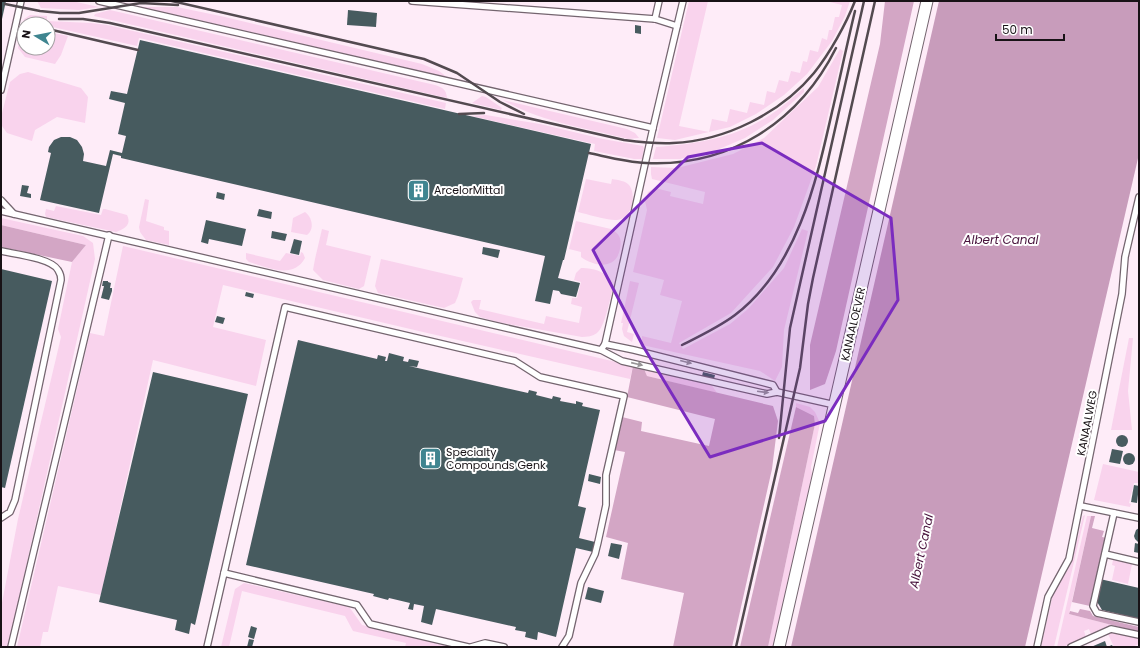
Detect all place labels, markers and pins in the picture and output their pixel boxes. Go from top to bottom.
building icon: ArcelorMittal [406,177,432,203]
place label: ArcelorMittal [434,182,503,198]
place label: Specialty Compounds Genk [446,444,546,473]
building icon: Specialty Compounds Genk [417,445,443,471]

